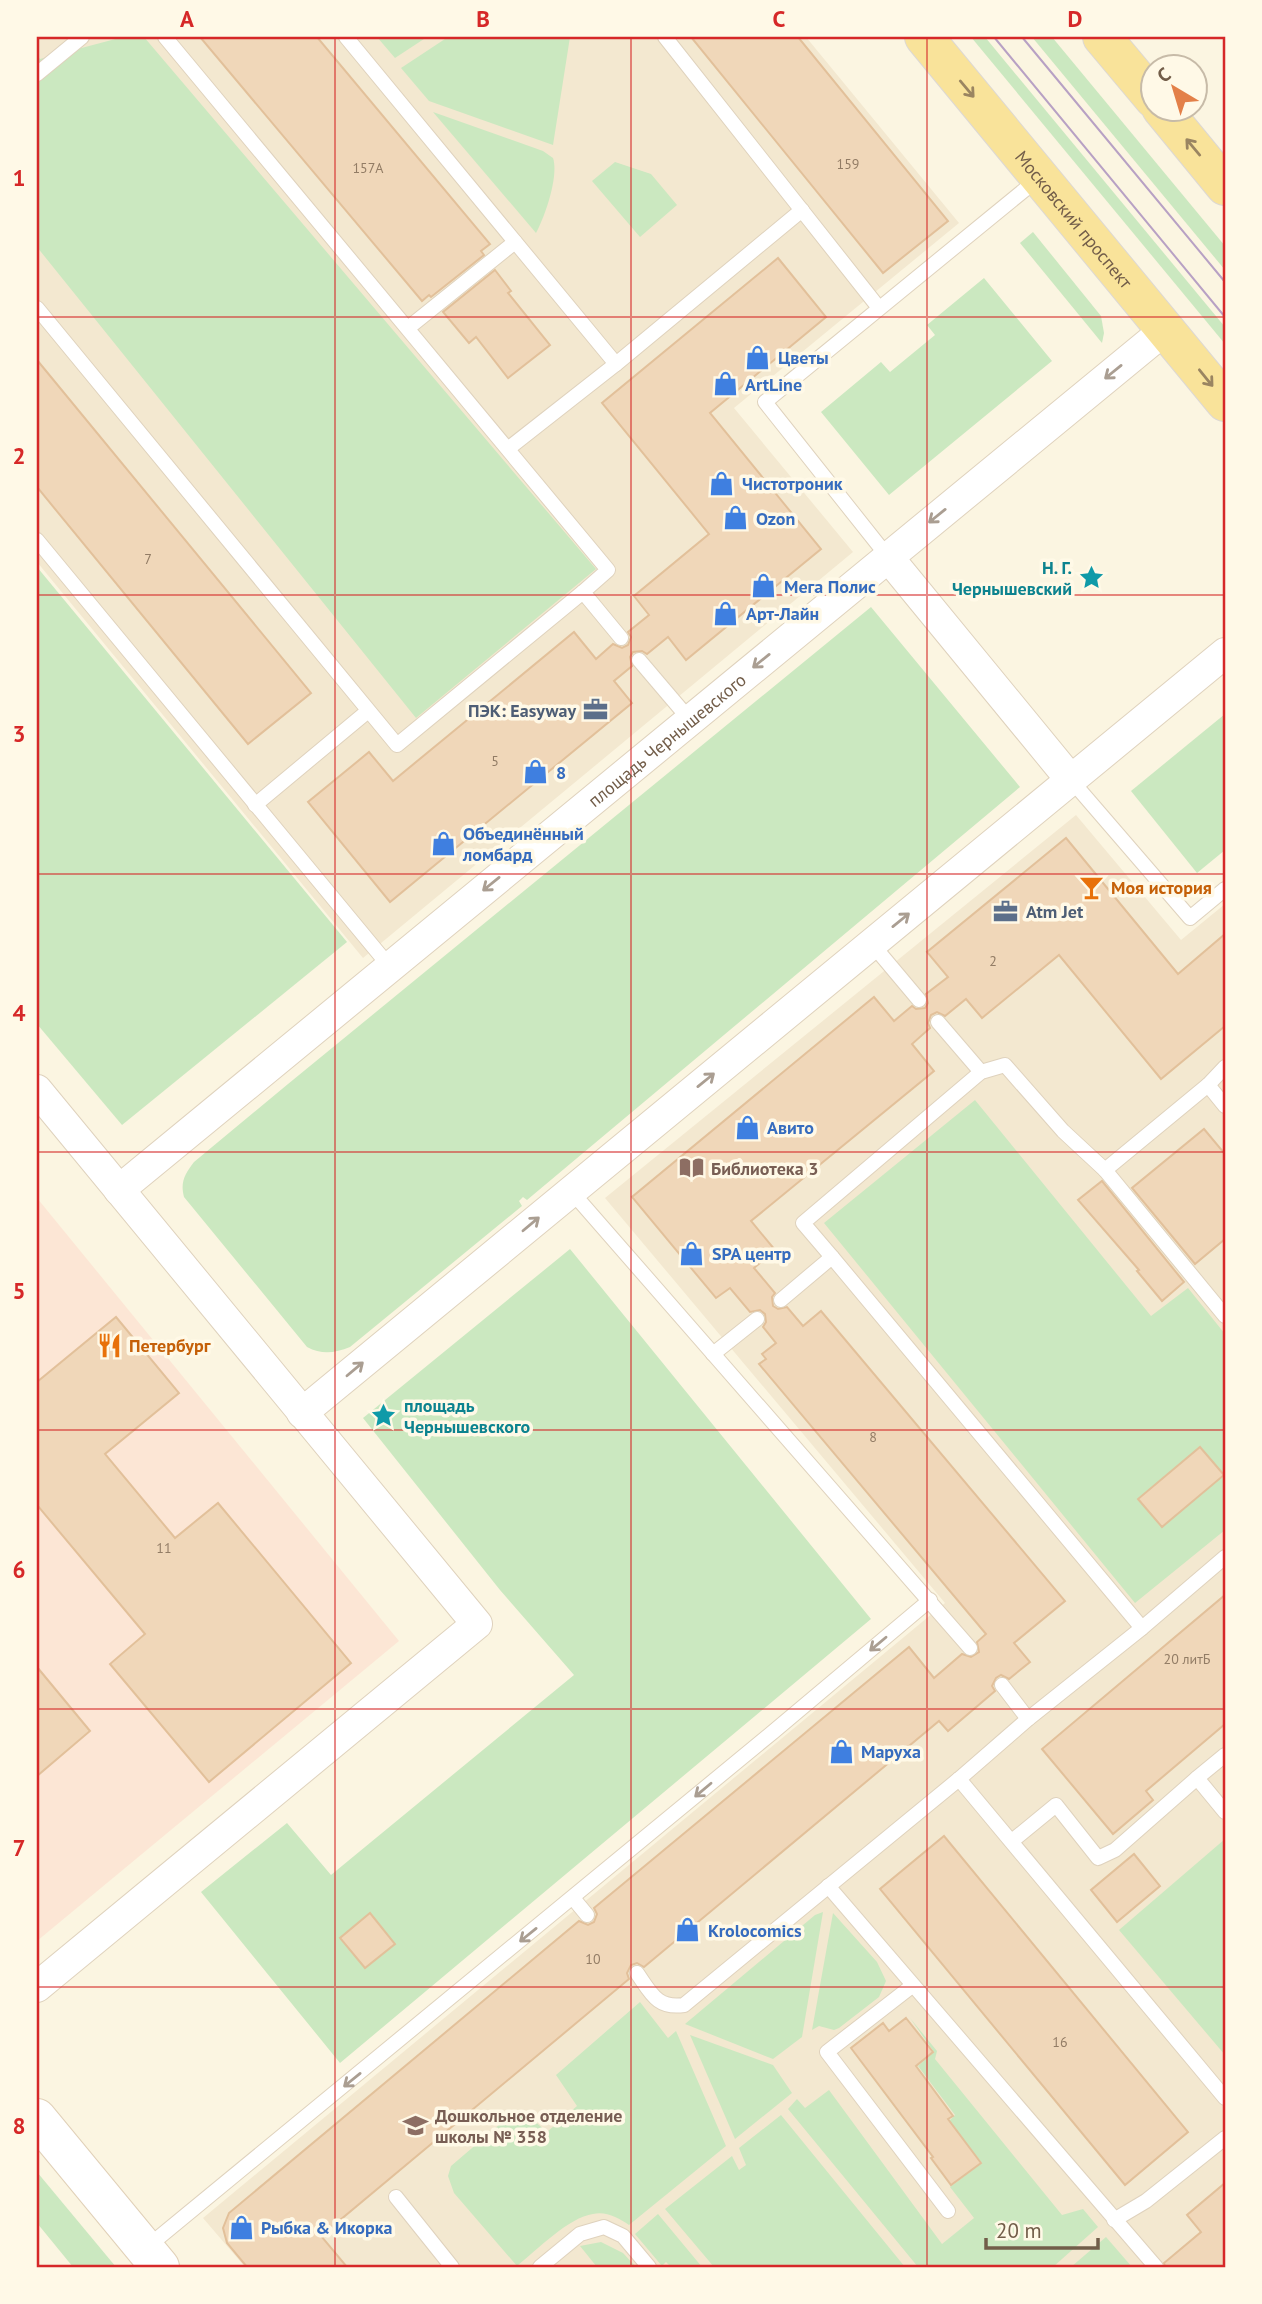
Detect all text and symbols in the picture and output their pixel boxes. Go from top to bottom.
text: A [180,4,194,33]
text: B [476,4,490,33]
text: C [773,4,786,33]
text: D [1068,4,1082,33]
north arrow [1140,52,1210,122]
text: С [1152,62,1175,87]
one-way arrow [959,80,975,98]
one-way arrow [1185,139,1201,157]
street label: Московский проспект [1011,145,1138,293]
house number: 159 [837,155,859,173]
house number: 157А [352,159,384,177]
text: 1 [12,163,26,192]
shop icon: Цветы [744,343,772,371]
place label: Цветы [778,346,829,369]
one-way arrow [1104,364,1122,380]
one-way arrow [1198,369,1213,387]
shop icon: ArtLine [711,370,739,398]
place label: ArtLine [745,373,802,396]
text: 2 [12,441,26,470]
shop icon: Чистотроник [708,469,736,497]
place label: Чистотроник [742,472,843,495]
shop icon: Ozon [722,504,750,532]
place label: Ozon [756,507,795,530]
one-way arrow [928,508,946,524]
house number: 7 [144,550,152,568]
place label: Н. Г. Чернышевский [952,556,1072,600]
place icon: Н. Г. Чернышевский [1078,563,1106,591]
shop icon: Мега Полис [750,572,778,600]
place label: Мега Полис [784,575,876,598]
shop icon: Арт-Лайн [712,599,740,627]
place label: Арт-Лайн [746,602,819,625]
one-way arrow [753,653,771,669]
street label: площадь Чернышевского [583,668,750,811]
office icon: ПЭК: Easyway [582,696,610,724]
place label: ПЭК: Easyway [468,699,576,722]
text: 3 [12,719,26,748]
house number: 5 [491,752,499,770]
shop icon: 8 [522,758,550,786]
place label: 8 [556,761,566,784]
place label: Объединённый ломбард [462,822,584,866]
shop icon: Объединённый ломбард [429,829,457,857]
bar icon: Моя история [1077,873,1105,901]
one-way arrow [483,876,501,891]
place label: Моя история [1111,876,1212,899]
office icon: Atm Jet [992,897,1020,925]
place label: Atm Jet [1026,900,1084,923]
one-way arrow [892,912,910,928]
house number: 2 [989,952,997,970]
text: 4 [12,998,26,1027]
one-way arrow [697,1072,715,1088]
shop icon: Авито [733,1113,761,1141]
place label: Авито [767,1116,814,1139]
library icon: Библиотека 3 [677,1154,705,1182]
place label: Библиотека 3 [711,1157,818,1180]
one-way arrow [521,1217,539,1232]
shop icon: SPA центр [678,1239,706,1267]
place label: SPA центр [712,1242,791,1265]
text: 5 [12,1276,26,1305]
restaurant icon: Петербург [95,1331,123,1359]
place label: Петербург [129,1334,211,1357]
one-way arrow [346,1361,364,1377]
place label: площадь Чернышевского [404,1394,531,1438]
place icon: площадь Чернышевского [370,1401,398,1429]
house number: 8 [869,1428,877,1446]
house number: 11 [156,1539,172,1557]
text: 6 [12,1555,26,1584]
one-way arrow [869,1636,887,1652]
house number: 20 литБ [1164,1650,1211,1668]
shop icon: Маруха [827,1737,855,1765]
place label: Маруха [861,1740,921,1763]
one-way arrow [695,1782,713,1798]
text: 7 [12,1833,26,1862]
shop icon: Krolocomics [674,1916,702,1944]
place label: Krolocomics [708,1919,802,1942]
one-way arrow [519,1927,537,1943]
house number: 10 [585,1950,601,1968]
house number: 16 [1052,2033,1068,2051]
one-way arrow [344,2072,362,2087]
place label: Дошкольное отделение школы № 358 [435,2104,622,2148]
text: 8 [12,2111,26,2140]
school or university icon: Дошкольное отделение школы № 358 [401,2111,429,2139]
scale bar [986,2206,1098,2250]
shop icon: Рыбка & Икорка [227,2213,255,2241]
place label: Рыбка & Икорка [261,2216,392,2239]
text: 20 m [996,2217,1042,2244]

